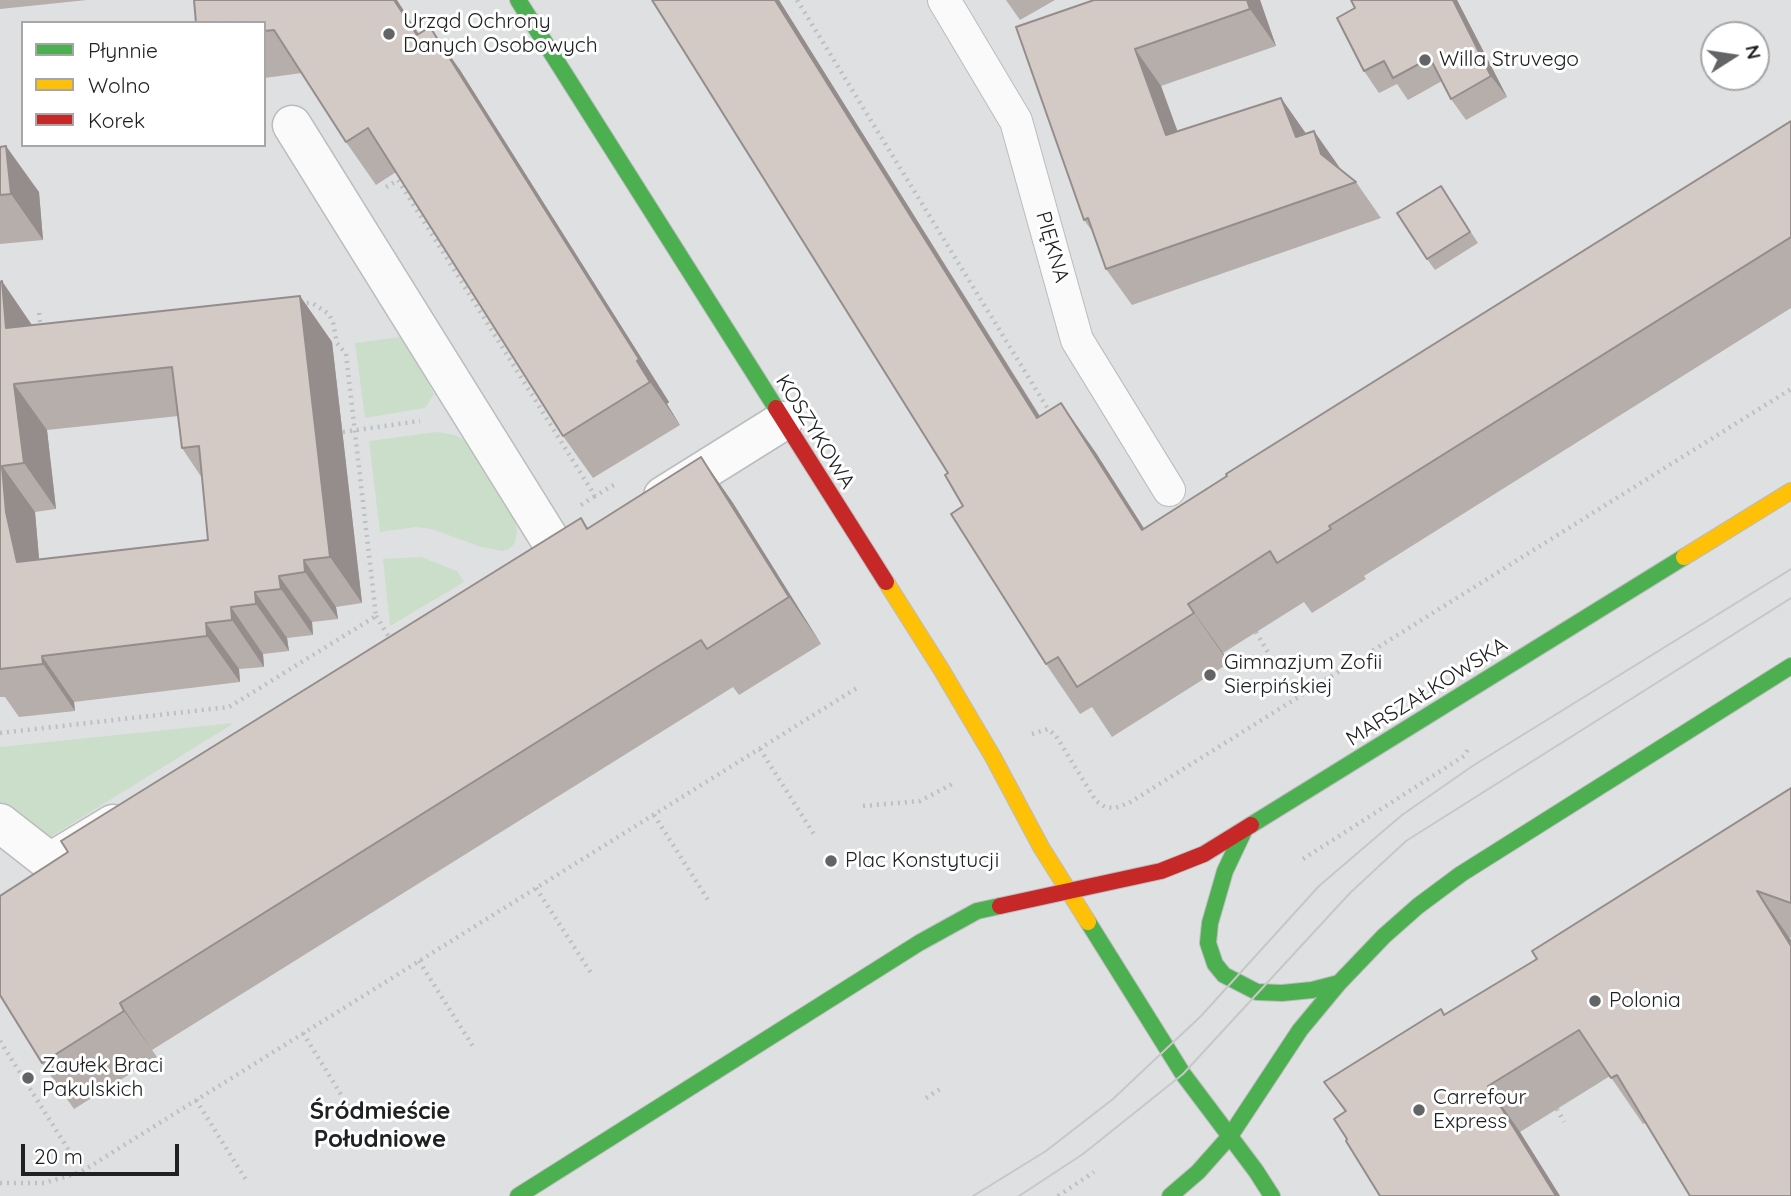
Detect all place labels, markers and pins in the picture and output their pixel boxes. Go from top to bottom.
place label: Urząd Ochrony Danych Osobowych [403,9,598,59]
marker: Urząd Ochrony Danych Osobowych [381,26,397,42]
place label: Willa Struvego [1439,47,1579,73]
marker: Willa Struvego [1417,52,1433,68]
place label: Gimnazjum Zofii Sierpińskiej [1224,650,1382,700]
marker: Gimnazjum Zofii Sierpińskiej [1202,667,1218,683]
place label: Plac Konstytucji [845,848,999,874]
marker: Plac Konstytucji [823,853,839,869]
place label: Polonia [1609,988,1681,1014]
marker: Polonia [1587,993,1603,1009]
place label: Zaułek Braci Pakulskich [42,1053,163,1103]
marker: Zaułek Braci Pakulskich [20,1070,36,1086]
place label: Carrefour Express [1433,1085,1527,1135]
marker: Carrefour Express [1411,1102,1427,1118]

